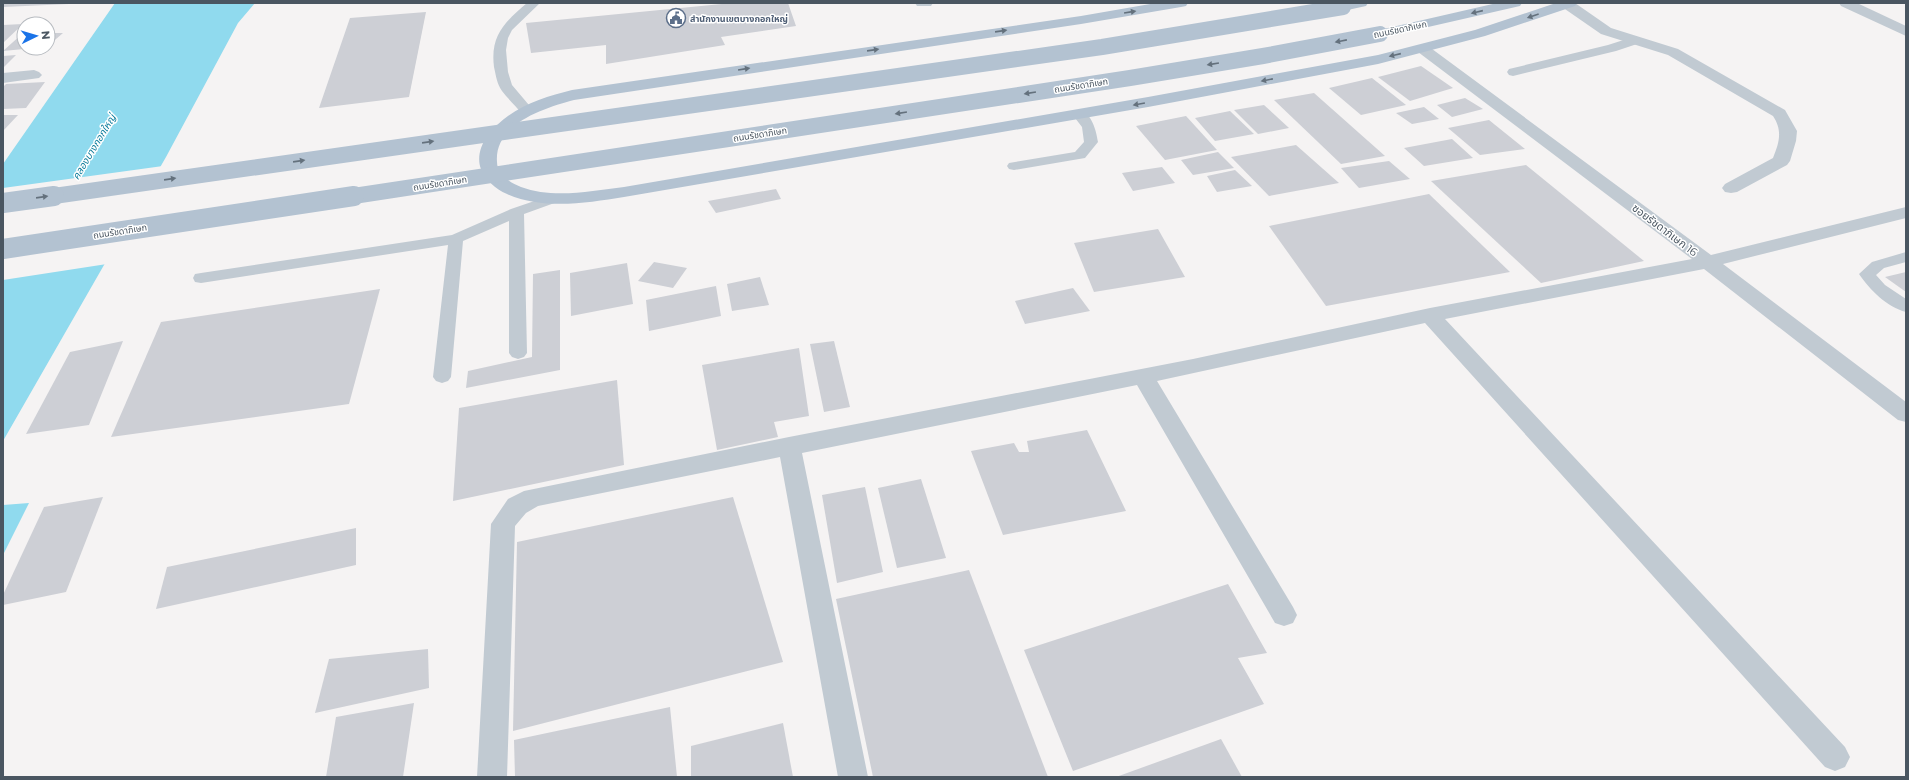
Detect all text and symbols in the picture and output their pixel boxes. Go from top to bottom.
public building icon: สำนักงานเขตบางกอกใหญ่ [665,7,687,29]
one-way arrow [1124,8,1136,14]
one-way arrow [1471,9,1483,15]
place label: สำนักงานเขตบางกอกใหญ่ [690,13,788,24]
one-way arrow [1527,14,1539,20]
north arrow [16,16,56,56]
street label: ถนนรัชดาภิเษก [1372,18,1428,40]
one-way arrow [995,28,1007,34]
text: N [39,30,53,40]
one-way arrow [1335,39,1348,45]
one-way arrow [867,47,879,53]
one-way arrow [1388,53,1401,59]
one-way arrow [1207,61,1220,67]
one-way arrow [738,66,750,72]
street label: ถนนรัชดาภิเษก [1053,75,1109,95]
one-way arrow [1261,77,1273,83]
one-way arrow [1024,90,1036,96]
one-way arrow [1133,101,1145,107]
water label: คลองบางกอกใหญ่ [69,110,120,182]
one-way arrow [895,110,907,116]
street label: ถนนรัชดาภิเษก [732,124,788,144]
one-way arrow [422,139,434,145]
one-way arrow [293,158,305,164]
street label: ถนนรัชดาภิเษก [412,173,468,193]
one-way arrow [164,176,176,182]
one-way arrow [36,194,48,200]
street label: ซอยรัชดาภิเษก 16 [1629,201,1701,259]
street label: ถนนรัชดาภิเษก [92,221,148,241]

